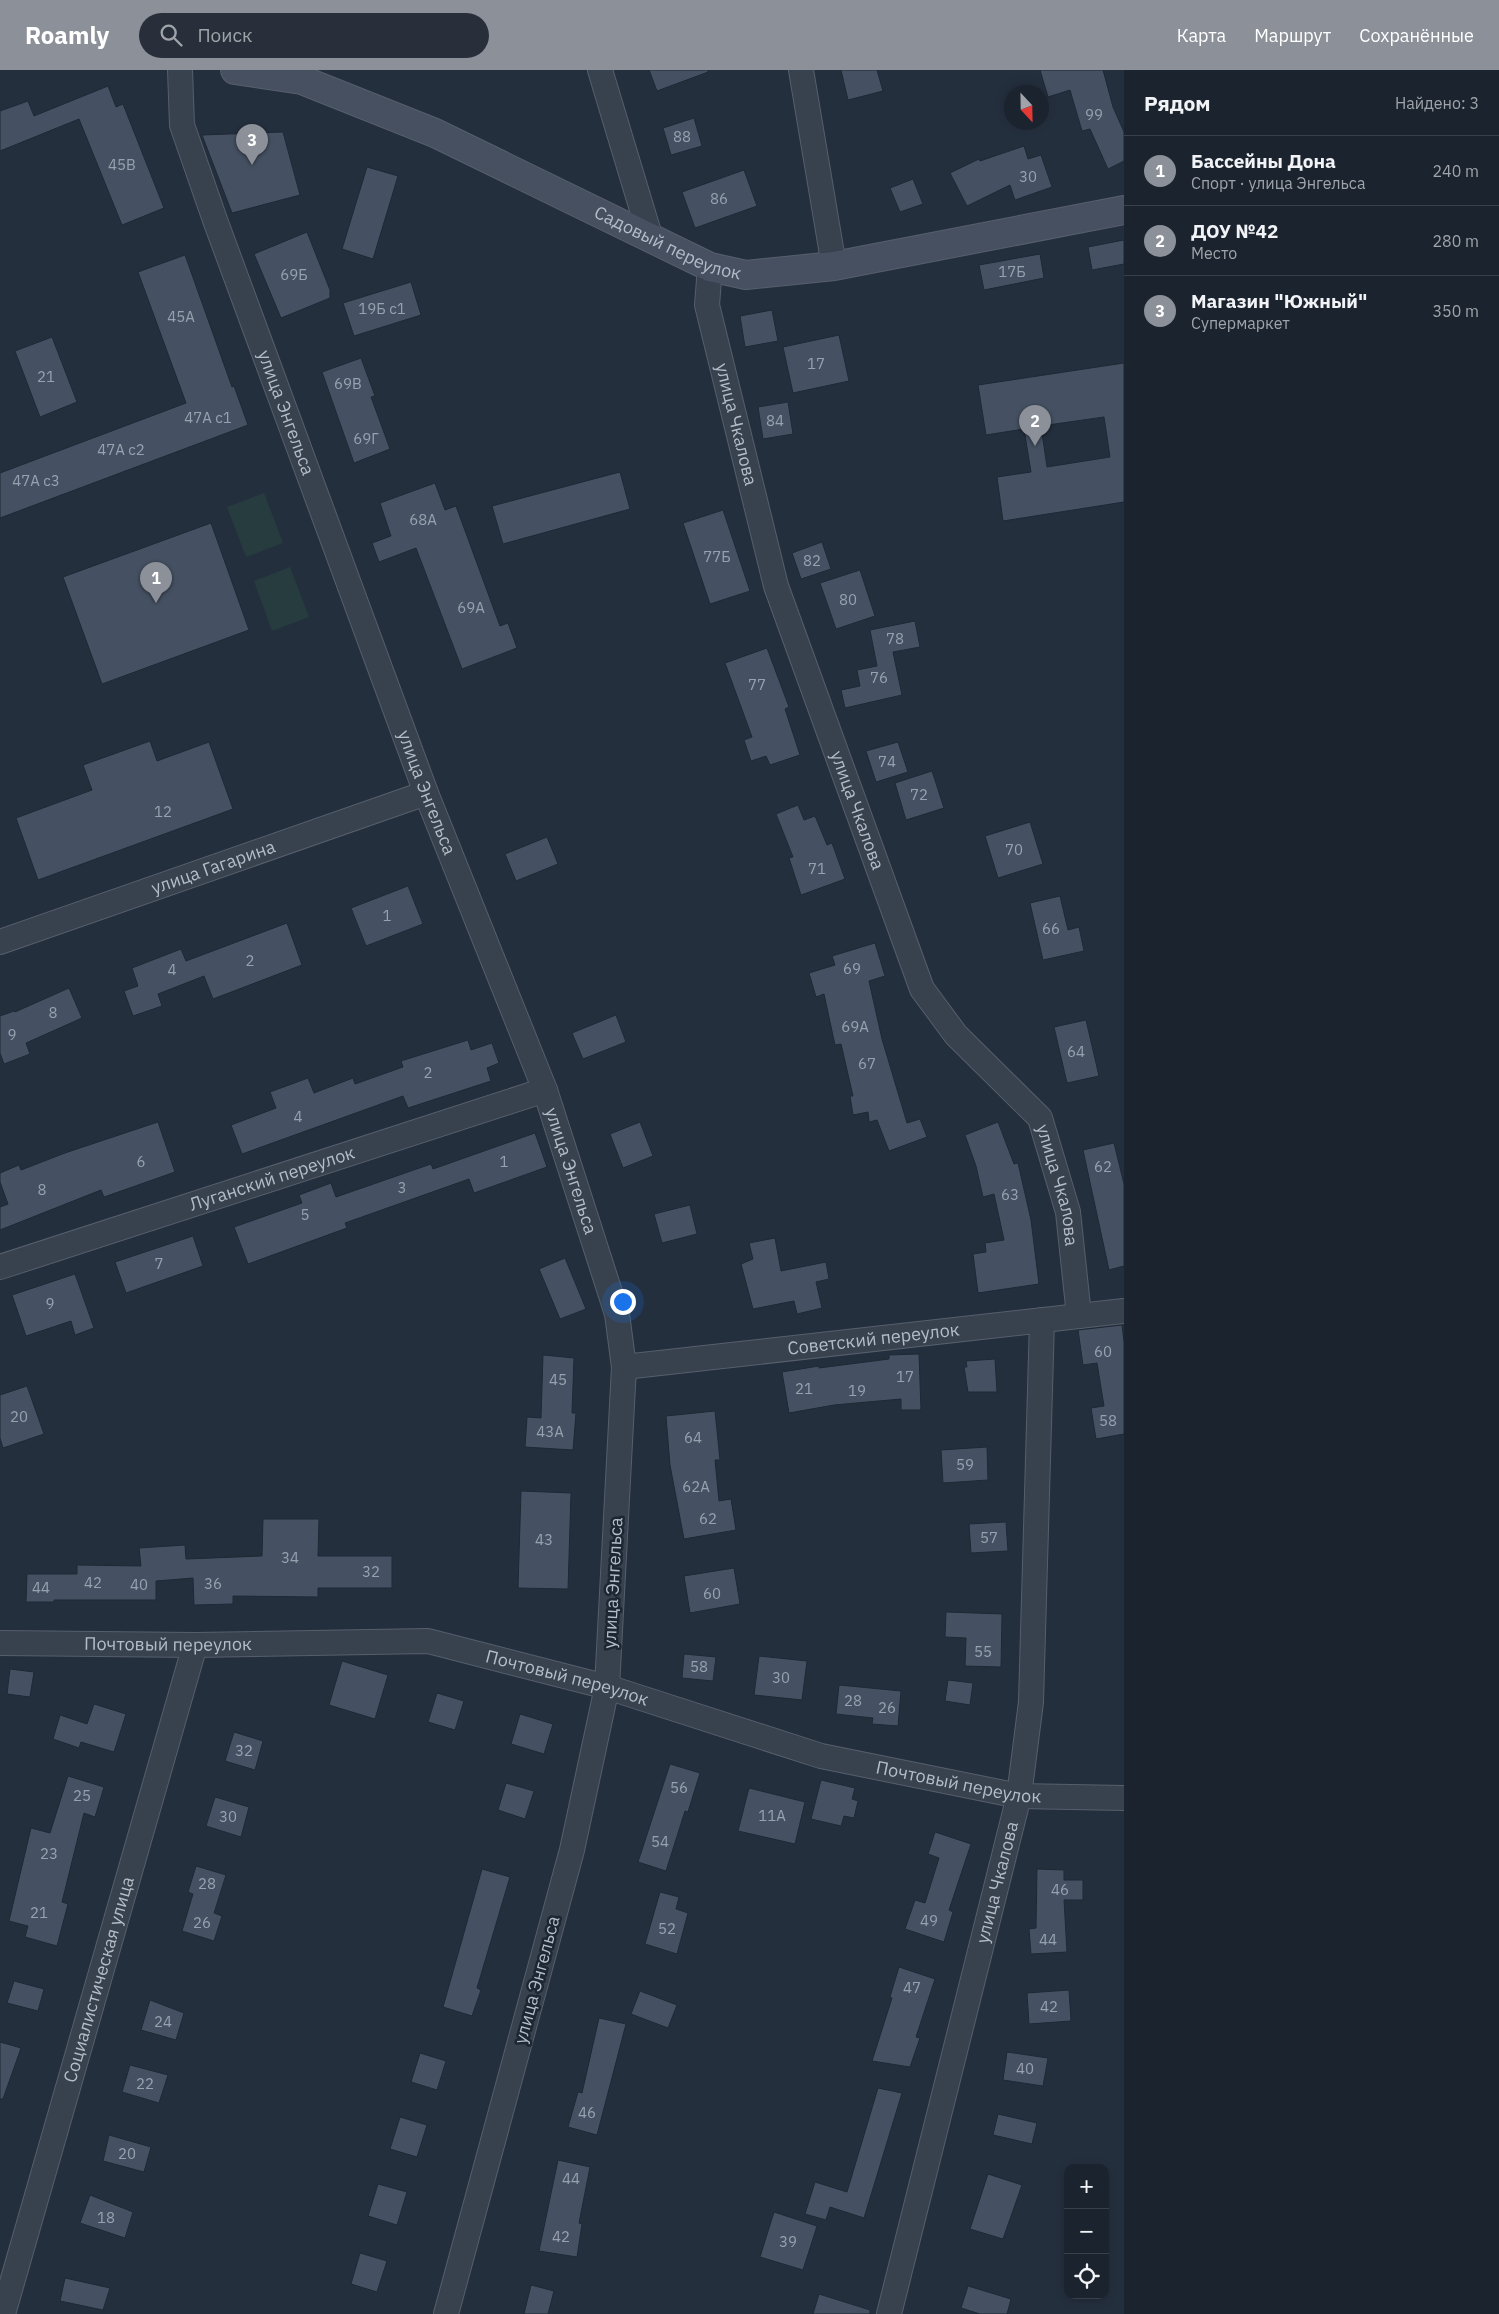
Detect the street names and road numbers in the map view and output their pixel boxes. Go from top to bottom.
street label: Садовый переулок [591,200,744,285]
street label: улица Энгельса [253,347,320,479]
street label: улица Чкалова [711,361,763,488]
street label: улица Энгельса [393,727,462,858]
street label: улица Чкалова [826,747,890,873]
street label: улица Гагарина [148,835,279,899]
street label: улица Энгельса [540,1104,603,1237]
street label: улица Чкалова [1031,1121,1084,1247]
street label: Луганский переулок [186,1141,358,1216]
street label: Советский переулок [786,1317,961,1360]
street label: улица Энгельса [598,1516,627,1649]
street label: Почтовый переулок [84,1632,252,1656]
street label: Почтовый переулок [483,1644,652,1711]
street label: Почтовый переулок [874,1755,1042,1807]
street label: улица Чкалова [970,1818,1023,1946]
street label: Социалистическая улица [58,1873,139,2085]
street label: улица Энгельса [508,1913,565,2046]

